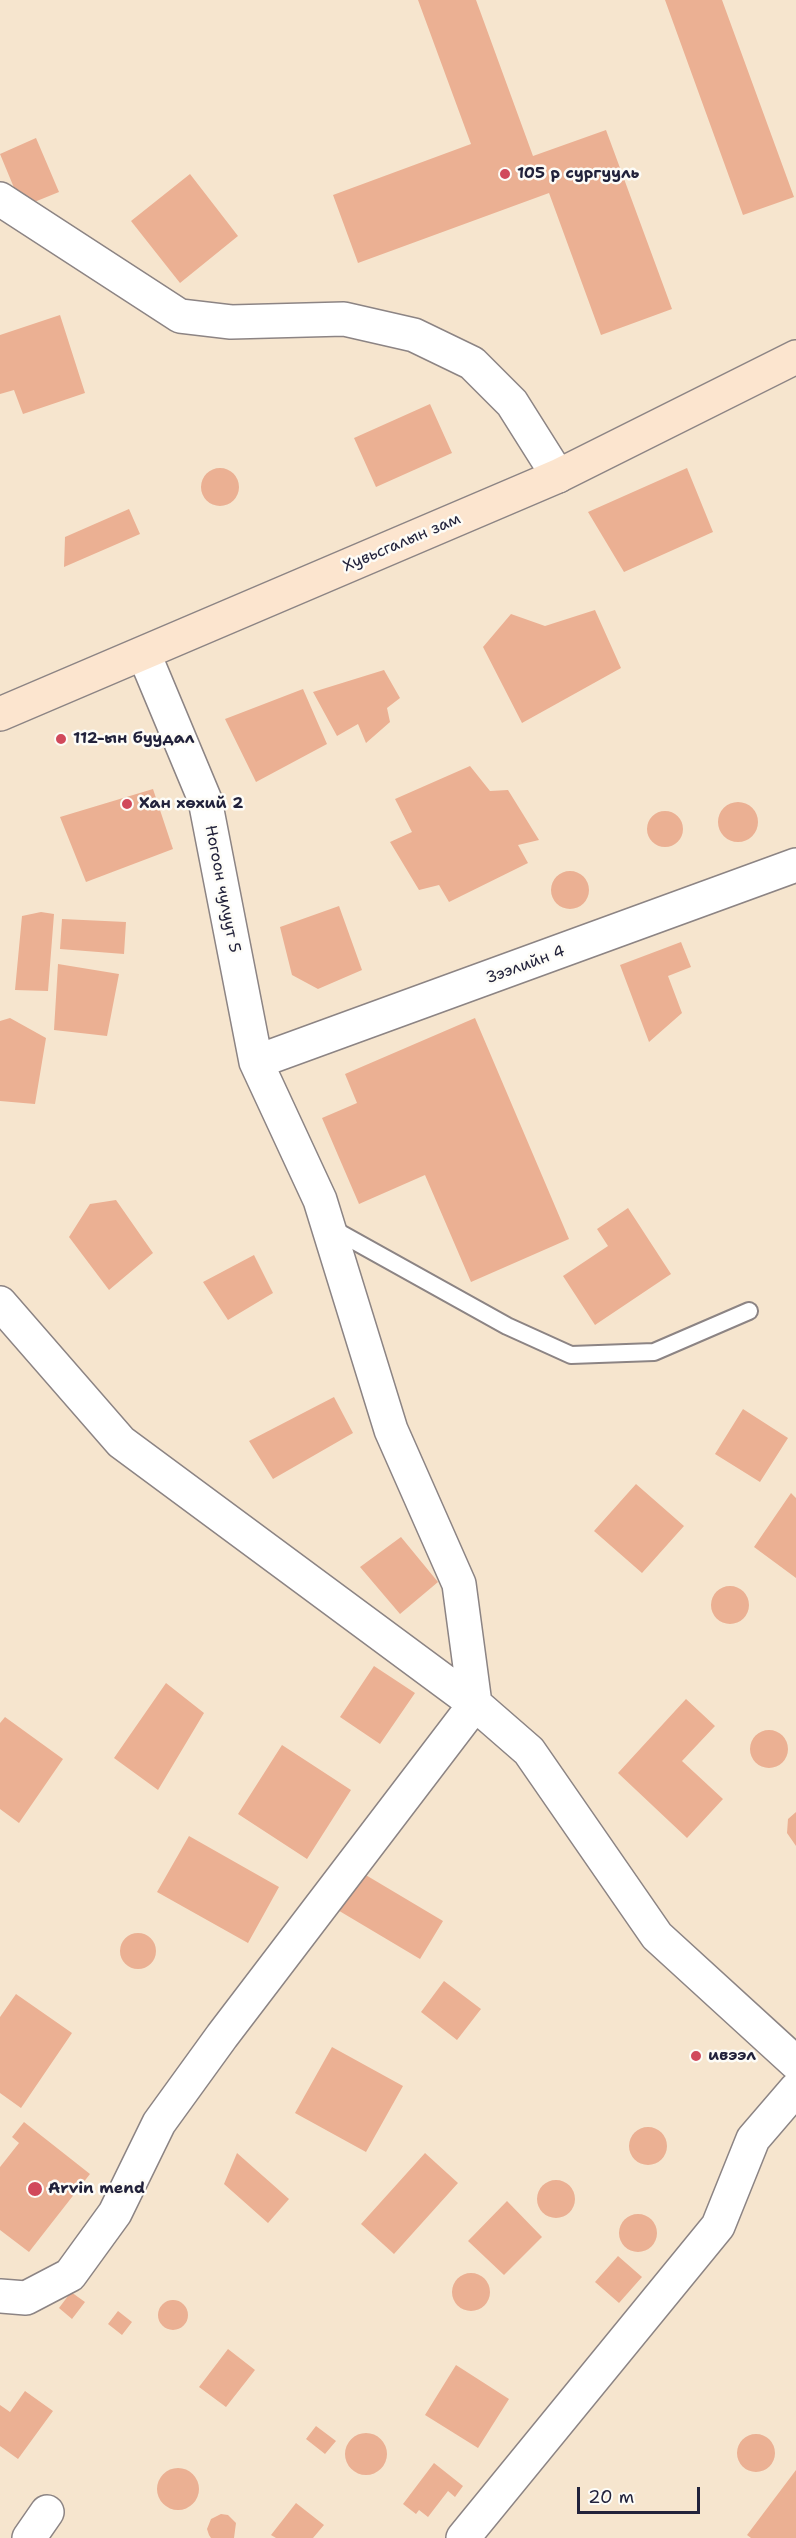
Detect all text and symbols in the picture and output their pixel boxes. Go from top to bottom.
place label: 105 р сургууль [517,164,639,184]
marker: 105 р сургууль [498,167,512,181]
street label: Хувьсгалын зам [340,510,464,576]
place label: 112-ын буудал [73,729,194,749]
marker: 112-ын буудал [54,732,68,746]
place label: Хан хөхий 2 [139,794,243,814]
marker: Хан хөхий 2 [120,797,134,811]
street label: Ногоон чулуут 5 [200,824,244,954]
street label: Зээлийн 4 [484,942,568,988]
place label: ивээл [708,2046,756,2066]
marker: ивээл [689,2049,703,2063]
place label: Arvin mend [48,2179,145,2199]
marker: Arvin mend [26,2180,44,2198]
scale bar [580,2475,703,2513]
text: 20 m [588,2485,634,2509]

